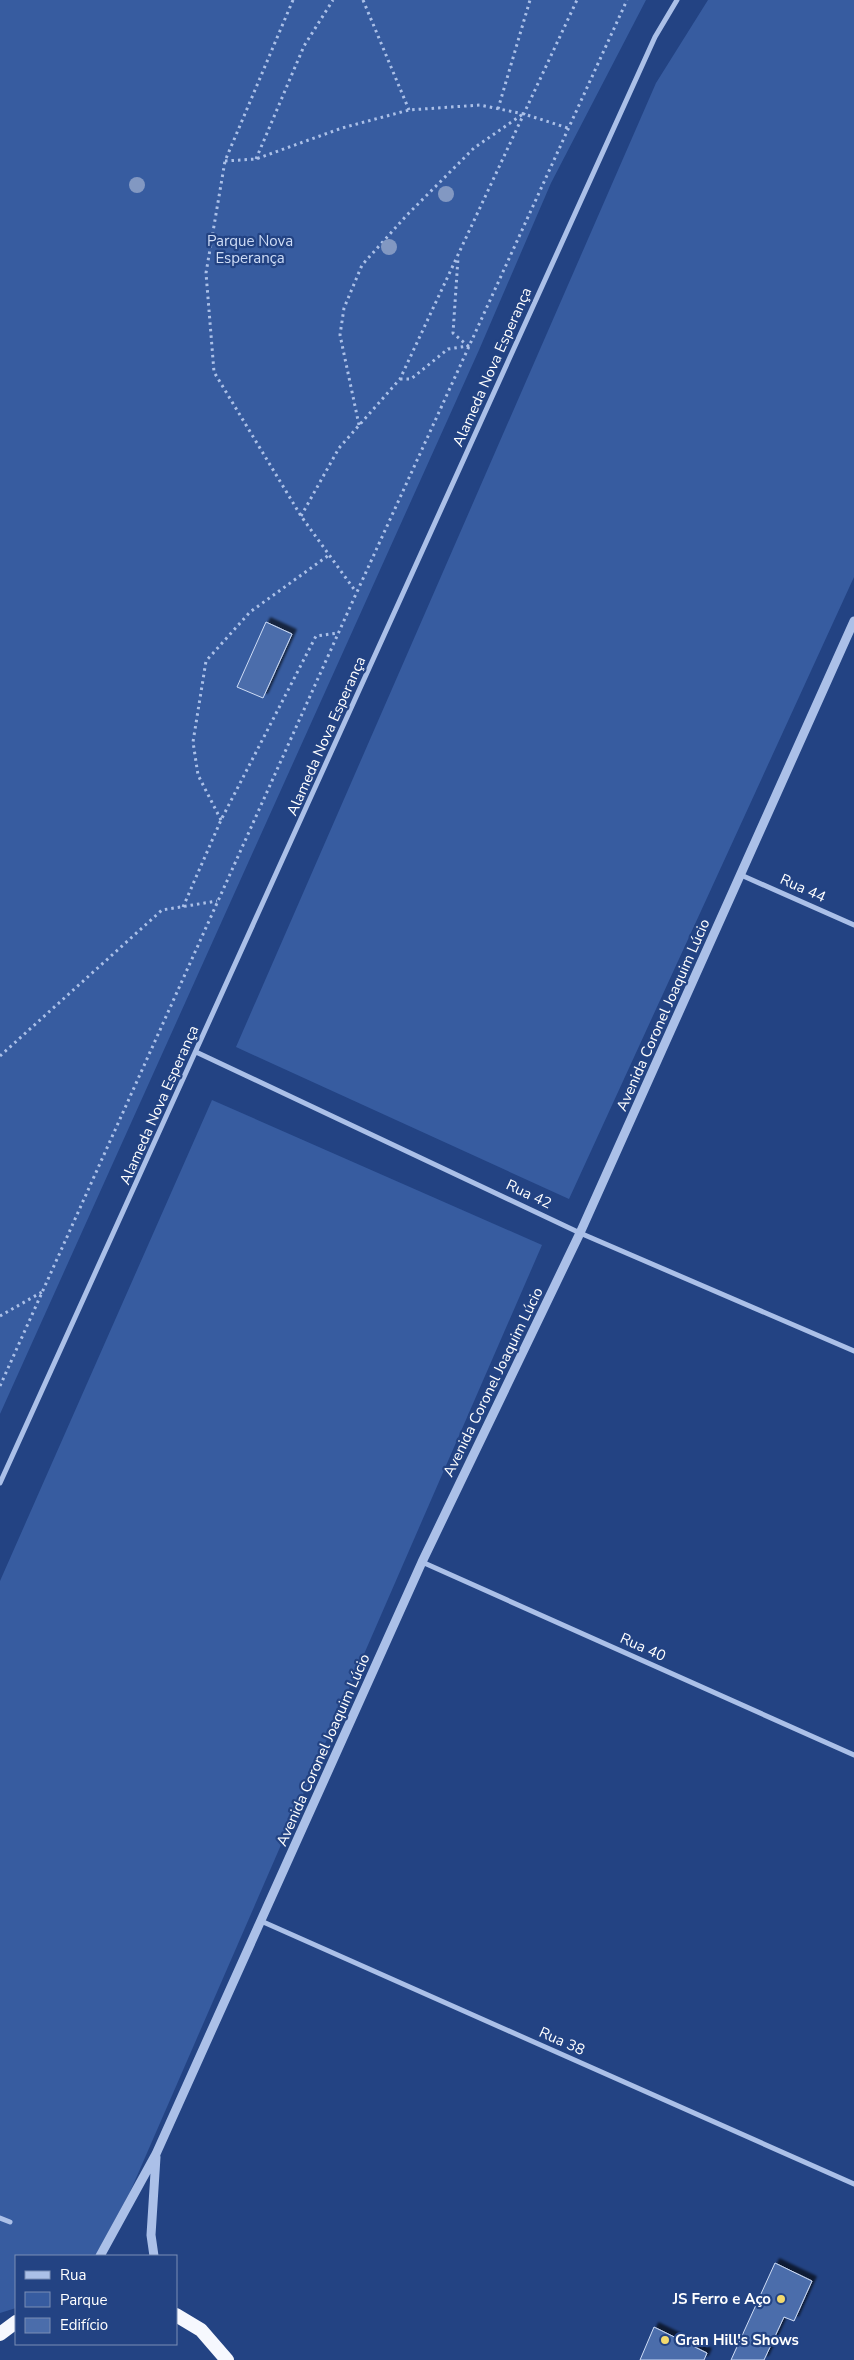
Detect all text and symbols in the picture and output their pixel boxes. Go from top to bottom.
park label: Parque Nova Esperança [207,231,293,268]
street label: Alameda Nova Esperança [448,284,536,450]
street label: Alameda Nova Esperança [282,653,370,819]
street label: Rua 44 [777,869,829,907]
street label: Avenida Coronel Joaquim Lúcio [611,916,715,1114]
street label: Alameda Nova Esperança [115,1022,203,1188]
street label: Rua 42 [503,1175,555,1213]
street label: Avenida Coronel Joaquim Lúcio [438,1284,548,1480]
street label: Rua 40 [617,1628,669,1666]
street label: Avenida Coronel Joaquim Lúcio [271,1651,375,1849]
street label: Rua 38 [536,2022,588,2060]
legend [15,2255,178,2345]
text: Rua [60,2265,86,2285]
place label: JS Ferro e Aço [672,2289,771,2309]
text: Parque [60,2290,108,2310]
marker: JS Ferro e Aço [775,2293,787,2305]
text: Edifício [60,2315,108,2335]
place label: Gran Hill's Shows [675,2330,799,2350]
marker: Gran Hill's Shows [659,2334,671,2346]

